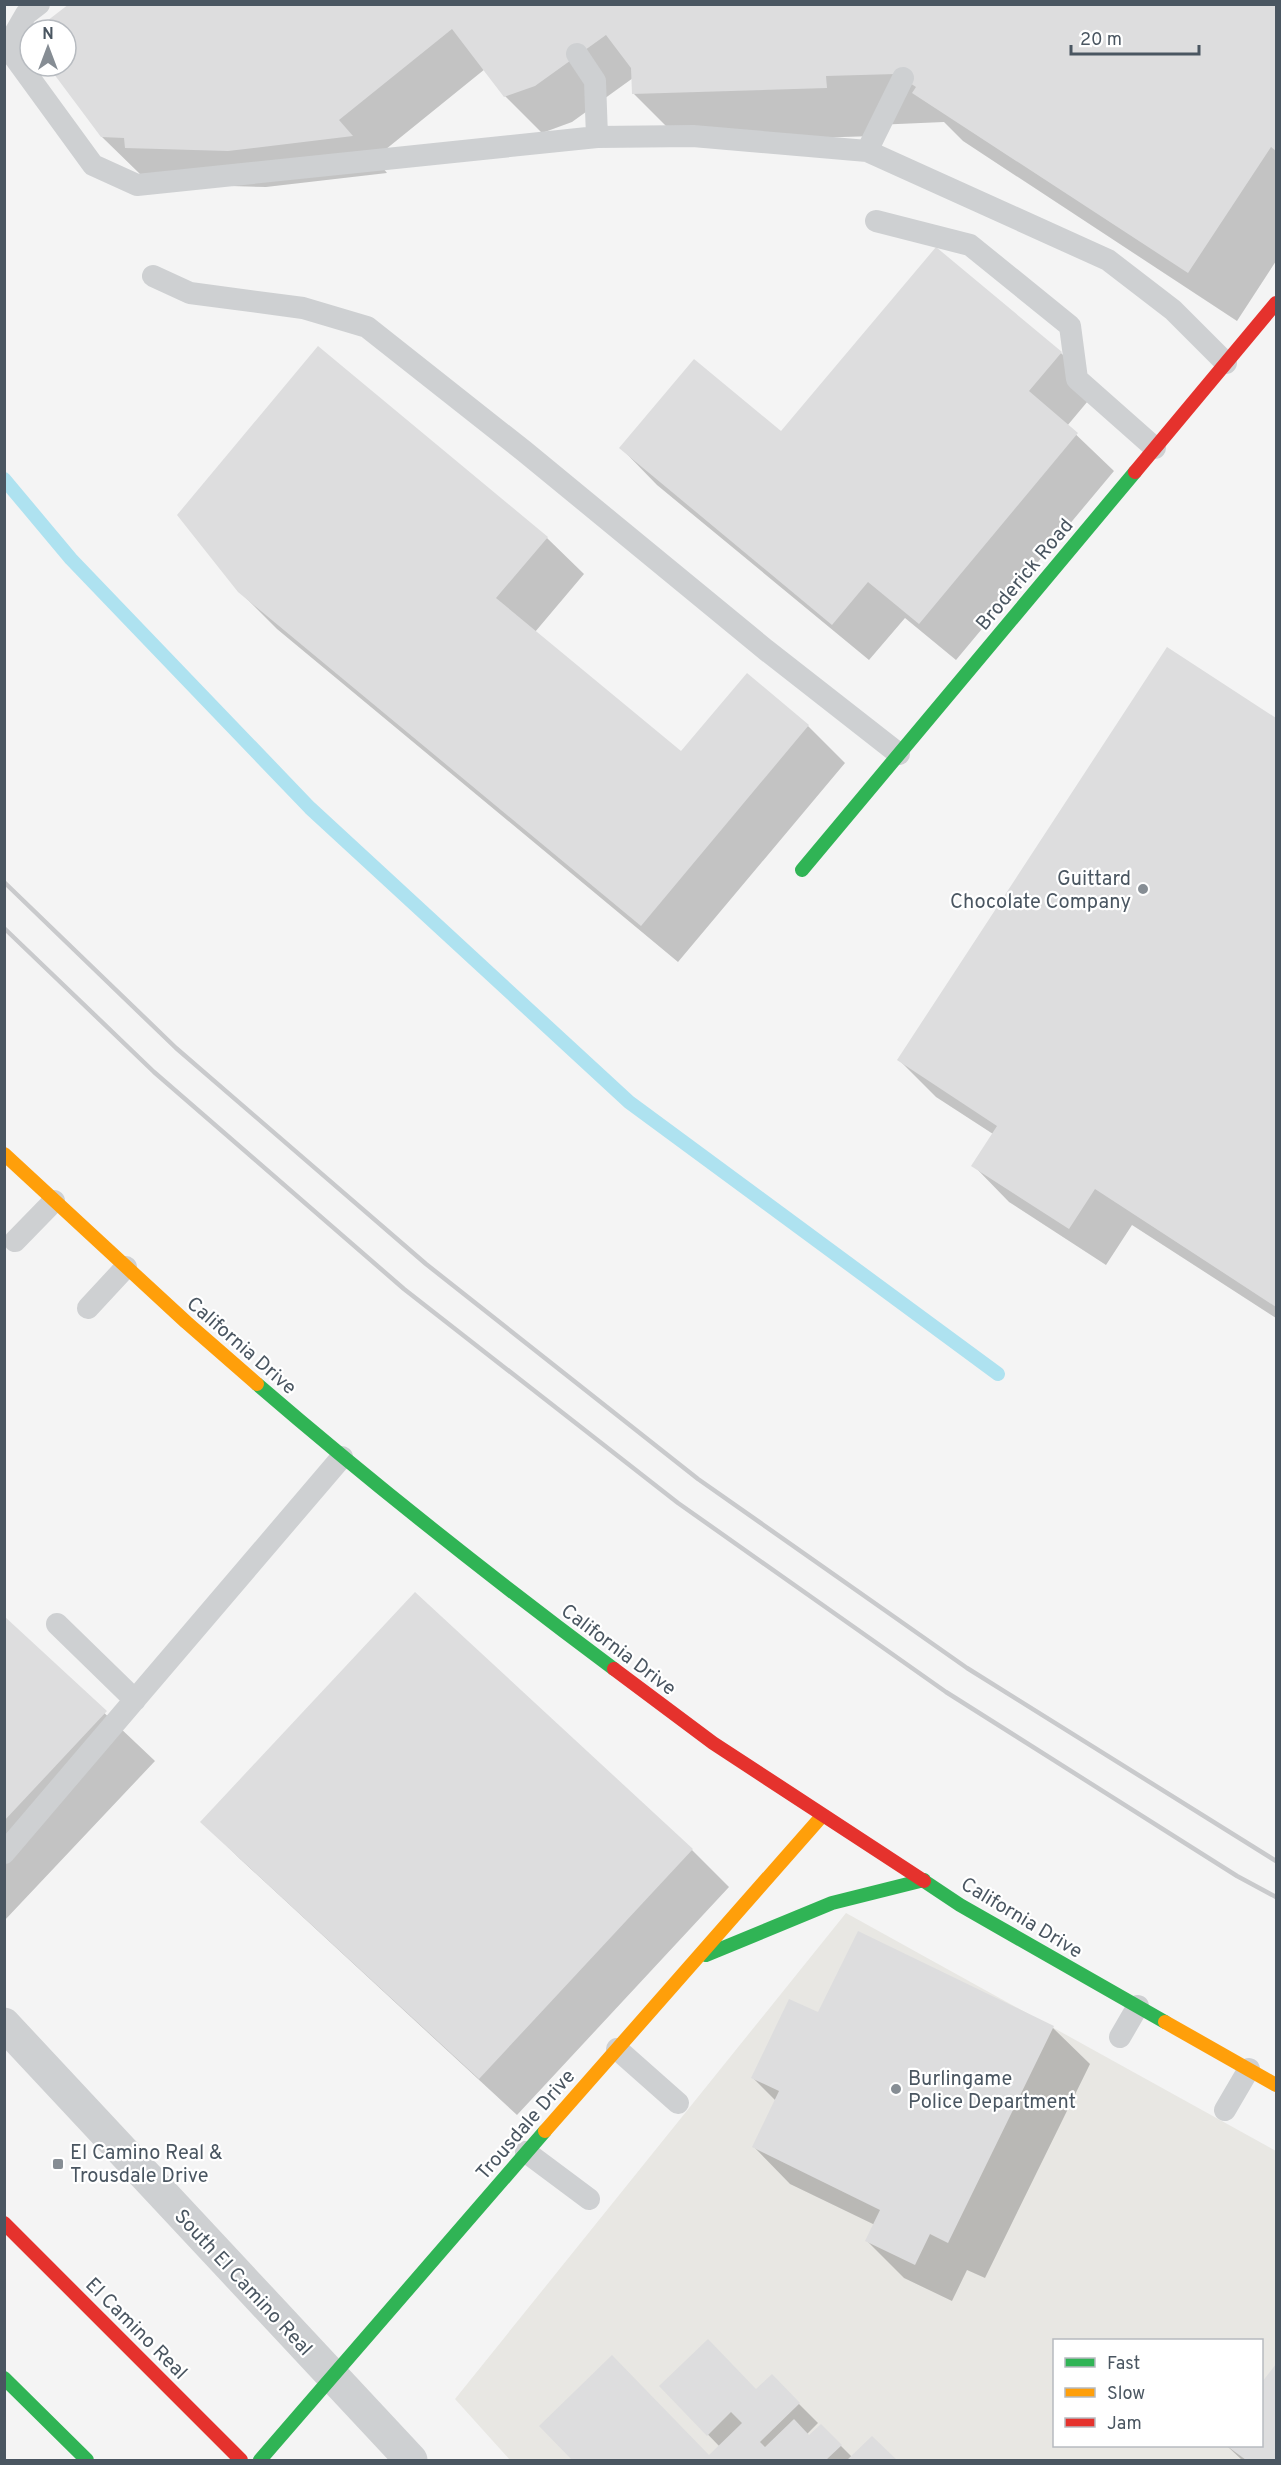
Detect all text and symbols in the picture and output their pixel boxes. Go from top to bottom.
north arrow [18,18,78,78]
scale bar [1071,18,1198,56]
text: N [42,25,54,45]
text: 20 m [1080,29,1122,52]
street label: Broderick Road [971,514,1080,637]
place label: Guittard Chocolate Company [950,867,1131,916]
marker: Guittard Chocolate Company [1136,882,1150,896]
street label: California Drive [180,1292,301,1401]
street label: California Drive [555,1599,681,1702]
street label: California Drive [955,1872,1087,1965]
street label: Trousdale Drive [471,2064,582,2186]
place label: Burlingame Police Department [908,2067,1076,2116]
marker: Burlingame Police Department [889,2082,903,2096]
place label: El Camino Real & Trousdale Drive [70,2141,223,2190]
marker: El Camino Real & Trousdale Drive [51,2157,65,2171]
street label: South El Camino Real [168,2204,317,2362]
street label: El Camino Real [79,2273,192,2386]
legend [1053,2339,1263,2447]
text: Fast [1107,2353,1140,2376]
text: Slow [1107,2383,1145,2406]
text: Jam [1107,2413,1142,2436]

